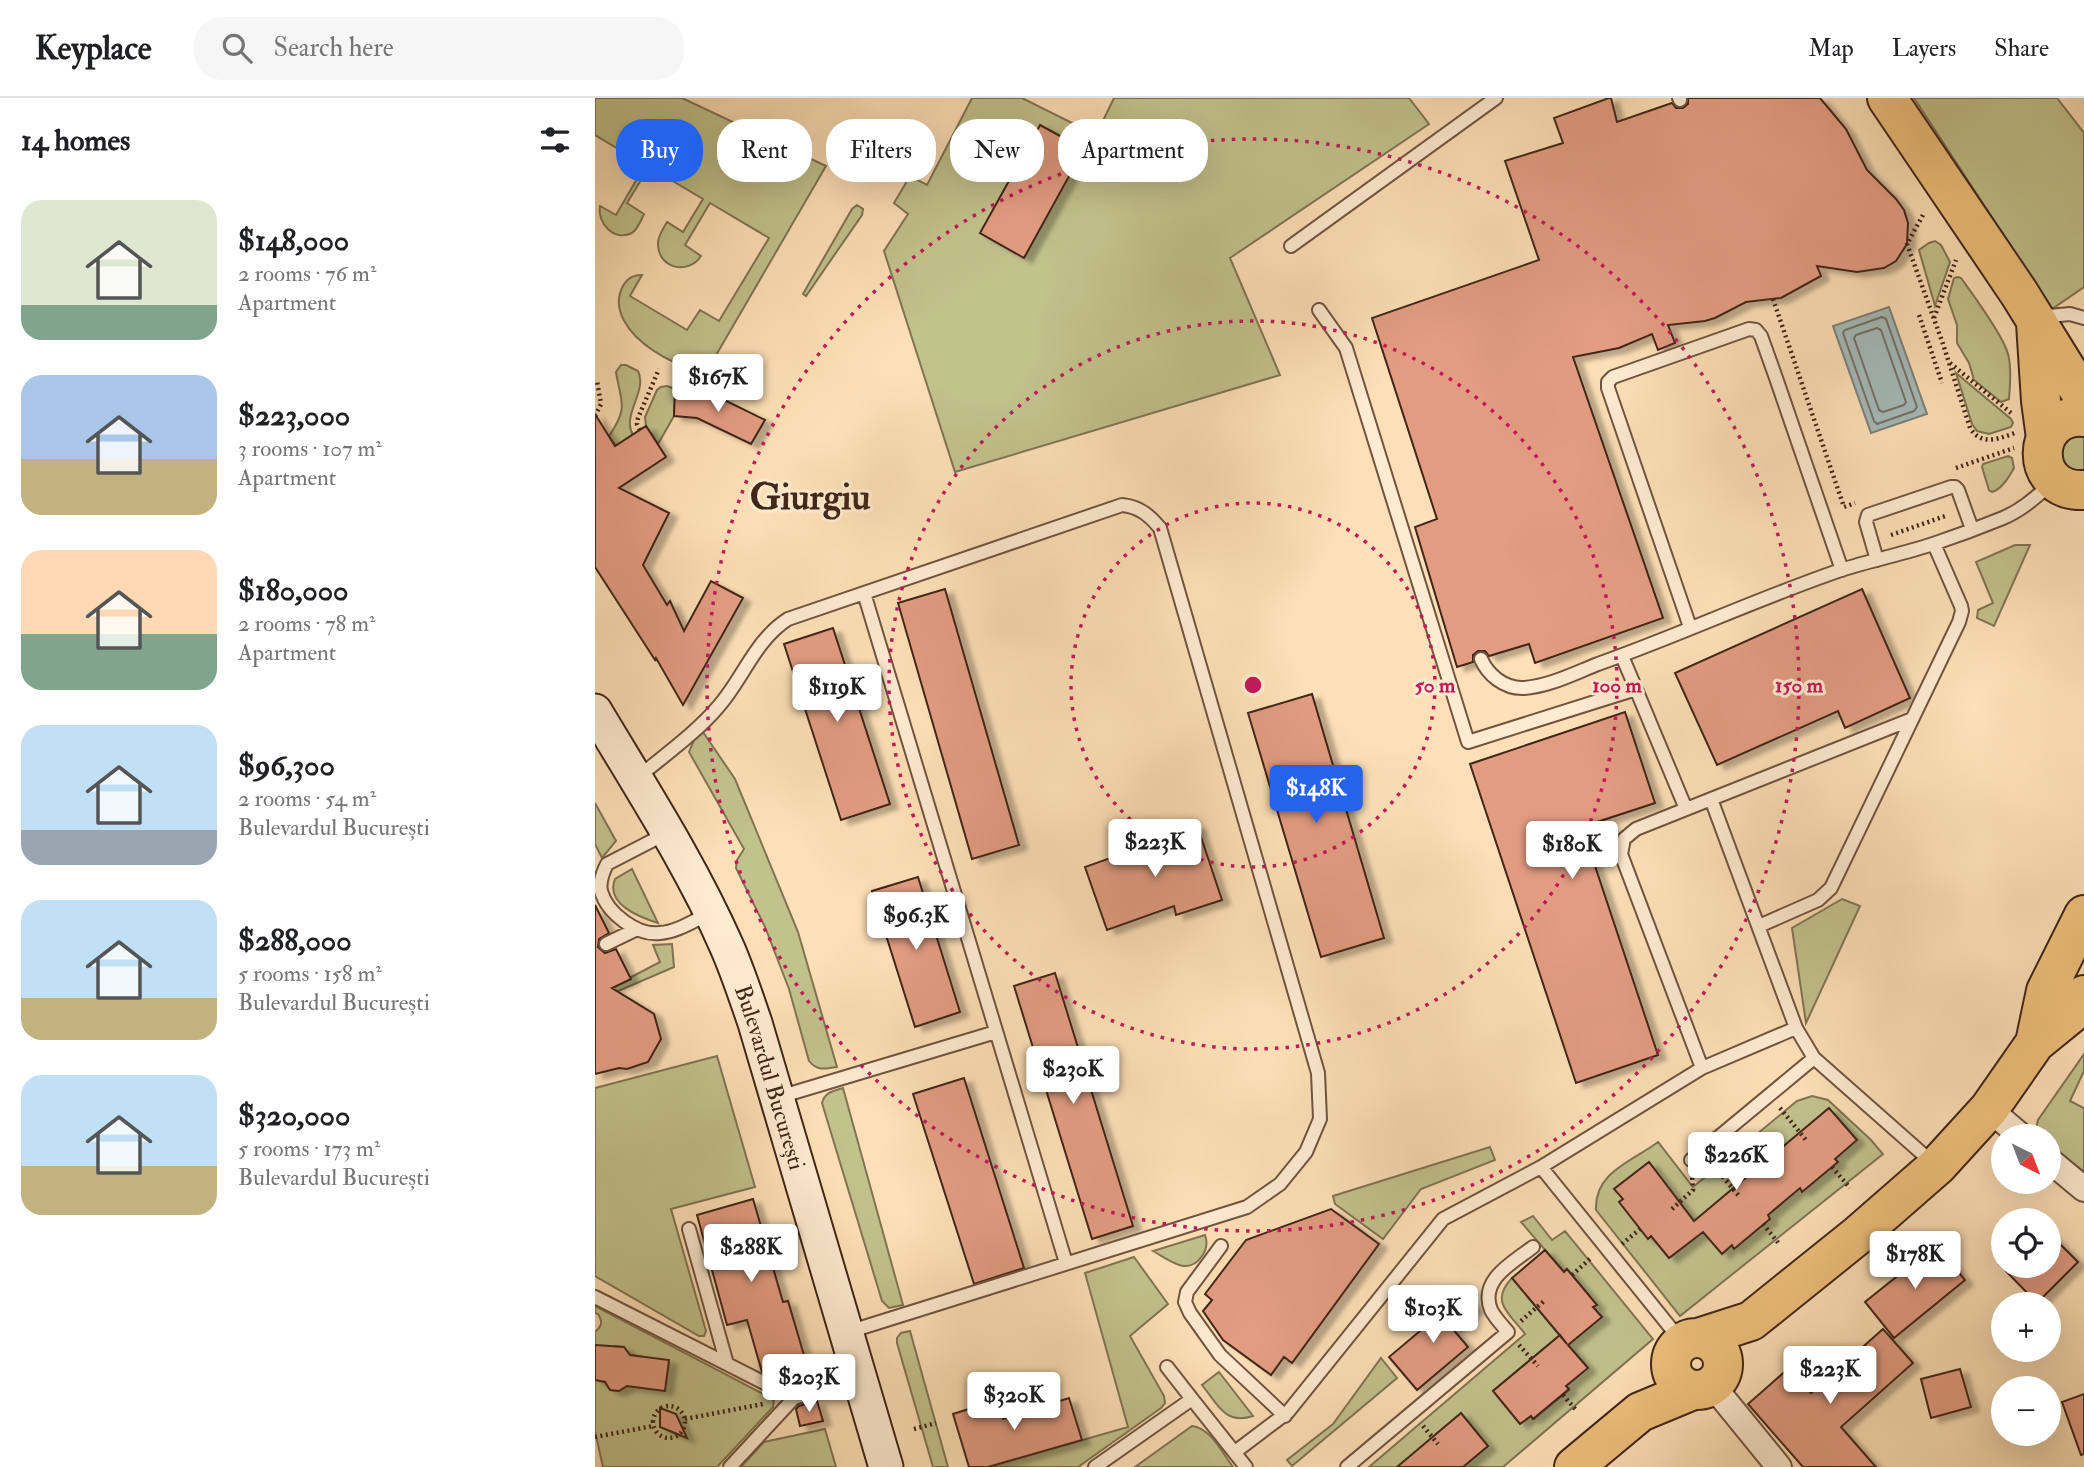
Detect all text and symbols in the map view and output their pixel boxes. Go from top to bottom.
search box [194,17,684,80]
text: Keyplace [35,28,152,69]
icon: search [218,29,256,67]
text: Search here [274,32,394,64]
text: Map [1809,33,1854,64]
text: Layers [1892,33,1956,64]
text: Share [1994,33,2049,64]
chip: Buy [616,119,703,182]
chip: Rent [717,119,812,182]
chip: Filters [826,119,936,182]
chip: New [950,119,1044,182]
chip: Apartment [1058,119,1208,182]
icon: filters [536,121,574,159]
text: 14 homes [21,122,130,159]
text: $148,000 [238,222,349,259]
icon: home [77,228,161,312]
text: 2 rooms · 76 m² [238,259,376,288]
text: Apartment [238,288,336,317]
pin: $167K [669,354,767,414]
text: $167K [688,362,748,391]
text: $223,000 [238,397,350,434]
icon: home [77,403,161,487]
text: 3 rooms · 107 m² [238,434,382,463]
text: Apartment [238,463,336,492]
district label: Giurgiu [750,474,870,521]
text: $180,000 [238,572,348,609]
icon: home [77,578,161,662]
text: 2 rooms · 78 m² [238,609,376,638]
text: Apartment [238,638,336,667]
pin: $119K [788,664,886,724]
text: $119K [808,672,866,701]
text: 50 m [1415,672,1456,699]
text: 100 m [1592,672,1643,699]
text: 150 m [1775,672,1824,699]
centre of rings [1241,673,1265,697]
text: $96,300 [238,747,335,784]
icon: home [77,753,161,837]
pin: $148K [1267,766,1365,825]
text: $148K [1286,773,1346,802]
text: 2 rooms · 54 m² [238,784,376,813]
text: Bulevardul București [238,813,430,842]
pin: $223K [1106,820,1204,879]
pin: $180K [1523,822,1621,881]
text: $223K [1124,827,1186,856]
text: $180K [1542,829,1602,858]
pin: $96.3K [859,892,973,952]
text: $96.3K [883,900,949,929]
text: $288,000 [238,922,352,959]
icon: home [77,928,161,1012]
text: 5 rooms · 158 m² [238,959,382,988]
street label: Bulevardul București [728,981,812,1173]
text: Bulevardul București [238,988,430,1017]
pin: $230K [1024,1046,1122,1106]
text: $230K [1042,1054,1104,1083]
text: $320,000 [238,1097,350,1134]
icon: home [77,1103,161,1187]
north arrow [1991,1124,2061,1194]
map controls [1991,1124,2061,1446]
pin: $226K [1687,1132,1785,1192]
text: 5 rooms · 173 m² [238,1134,380,1163]
text: $226K [1704,1140,1768,1169]
text: Bulevardul București [238,1163,430,1192]
button: locate [1991,1208,2061,1278]
pin: $288K [702,1224,800,1284]
text: $288K [720,1232,782,1261]
pin: $178K [1866,1232,1964,1291]
text: $178K [1886,1239,1944,1268]
pin: $103K [1384,1286,1482,1345]
button: + [1991,1292,2061,1362]
text: $103K [1404,1293,1462,1322]
pin: $223K [1781,1346,1879,1406]
pin: $203K [760,1354,858,1414]
text: $223K [1799,1354,1861,1383]
text: $203K [778,1362,840,1391]
pin: $320K [965,1372,1063,1432]
button: − [1991,1376,2061,1446]
text: $320K [983,1380,1045,1409]

